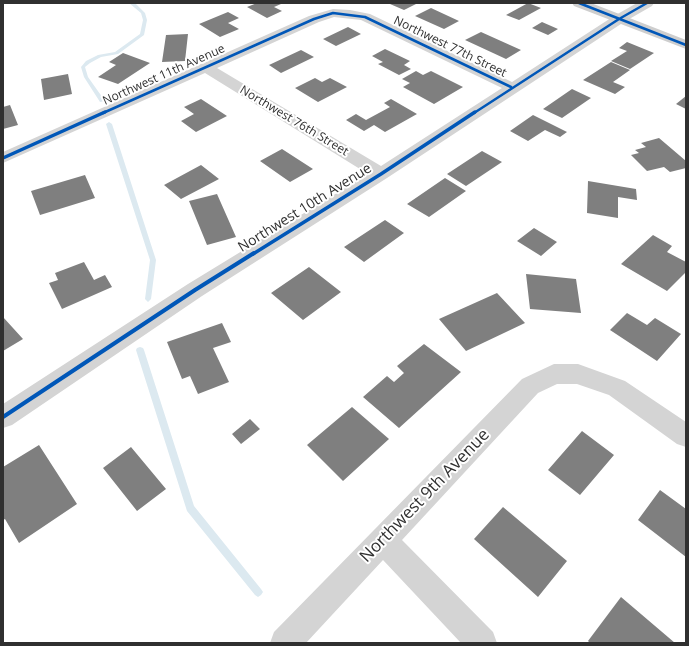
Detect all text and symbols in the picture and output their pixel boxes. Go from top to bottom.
street label: Northwest 77th Street [391,13,509,81]
street label: Northwest 11th Avenue [101,42,227,108]
street label: Northwest 76th Street [237,83,351,159]
street label: Northwest 10th Avenue [235,160,375,256]
street label: Northwest 9th Avenue [356,425,494,567]

